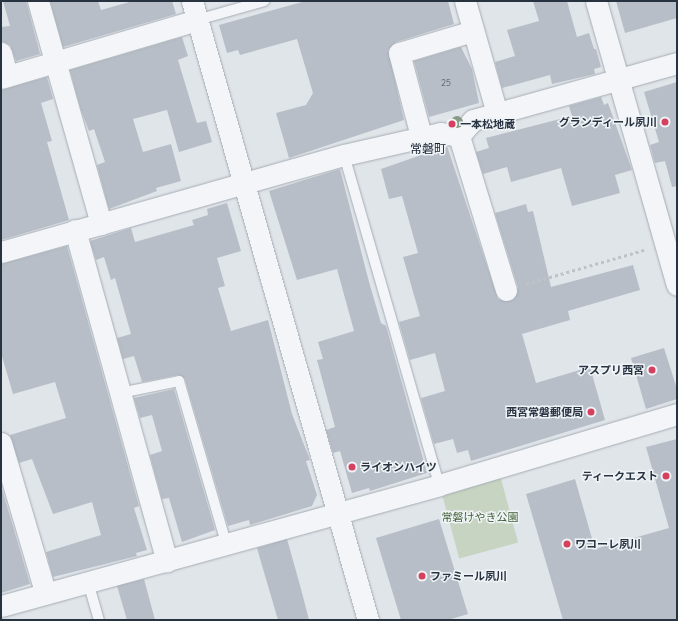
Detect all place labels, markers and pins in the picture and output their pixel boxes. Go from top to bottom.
place label: グランディール夙川 [558,115,657,129]
place label: 一本松地蔵 [460,117,515,131]
marker: グランディール夙川 [660,117,670,127]
marker: 一本松地蔵 [447,119,457,129]
place label: アスプリ西宮 [578,363,644,377]
marker: アスプリ西宮 [647,365,657,375]
place label: 西宮常磐郵便局 [506,405,583,419]
marker: 西宮常磐郵便局 [586,407,596,417]
place label: ライオンハイツ [360,460,437,474]
marker: ライオンハイツ [347,462,357,472]
place label: ティークエスト [581,469,658,483]
marker: ティークエスト [661,471,671,481]
place label: ワコーレ夙川 [575,537,641,551]
marker: ワコーレ夙川 [562,539,572,549]
place label: ファミール夙川 [430,569,507,583]
marker: ファミール夙川 [417,571,427,581]

